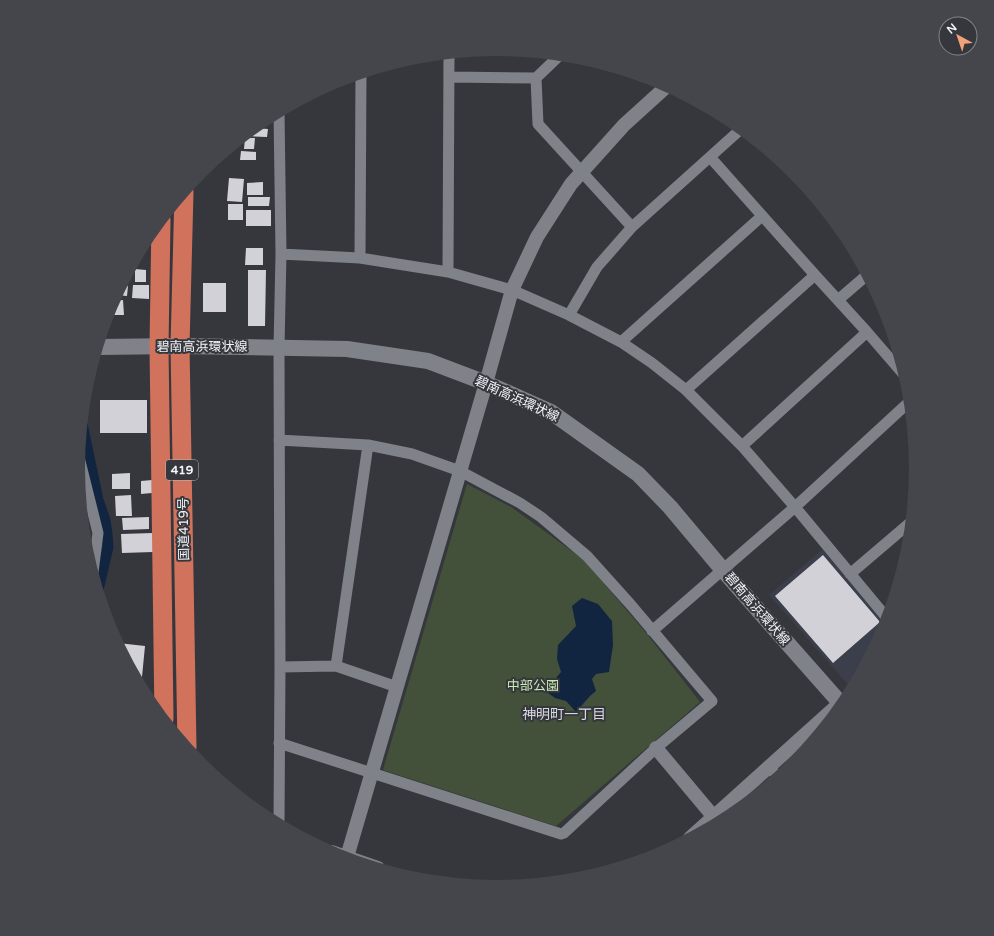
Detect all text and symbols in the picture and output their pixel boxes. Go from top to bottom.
north arrow [938,16,978,56]
text: N [944,21,959,37]
street label: 碧南高浜環状線 [156,339,248,355]
street label: 碧南高浜環状線 [472,373,562,425]
road number: 419 [166,460,198,480]
street label: 国道419号 [175,497,193,561]
street label: 碧南高浜環状線 [721,569,793,649]
park label: 中部公園 [507,678,559,694]
district label: 神明町一丁目 [522,706,606,723]

